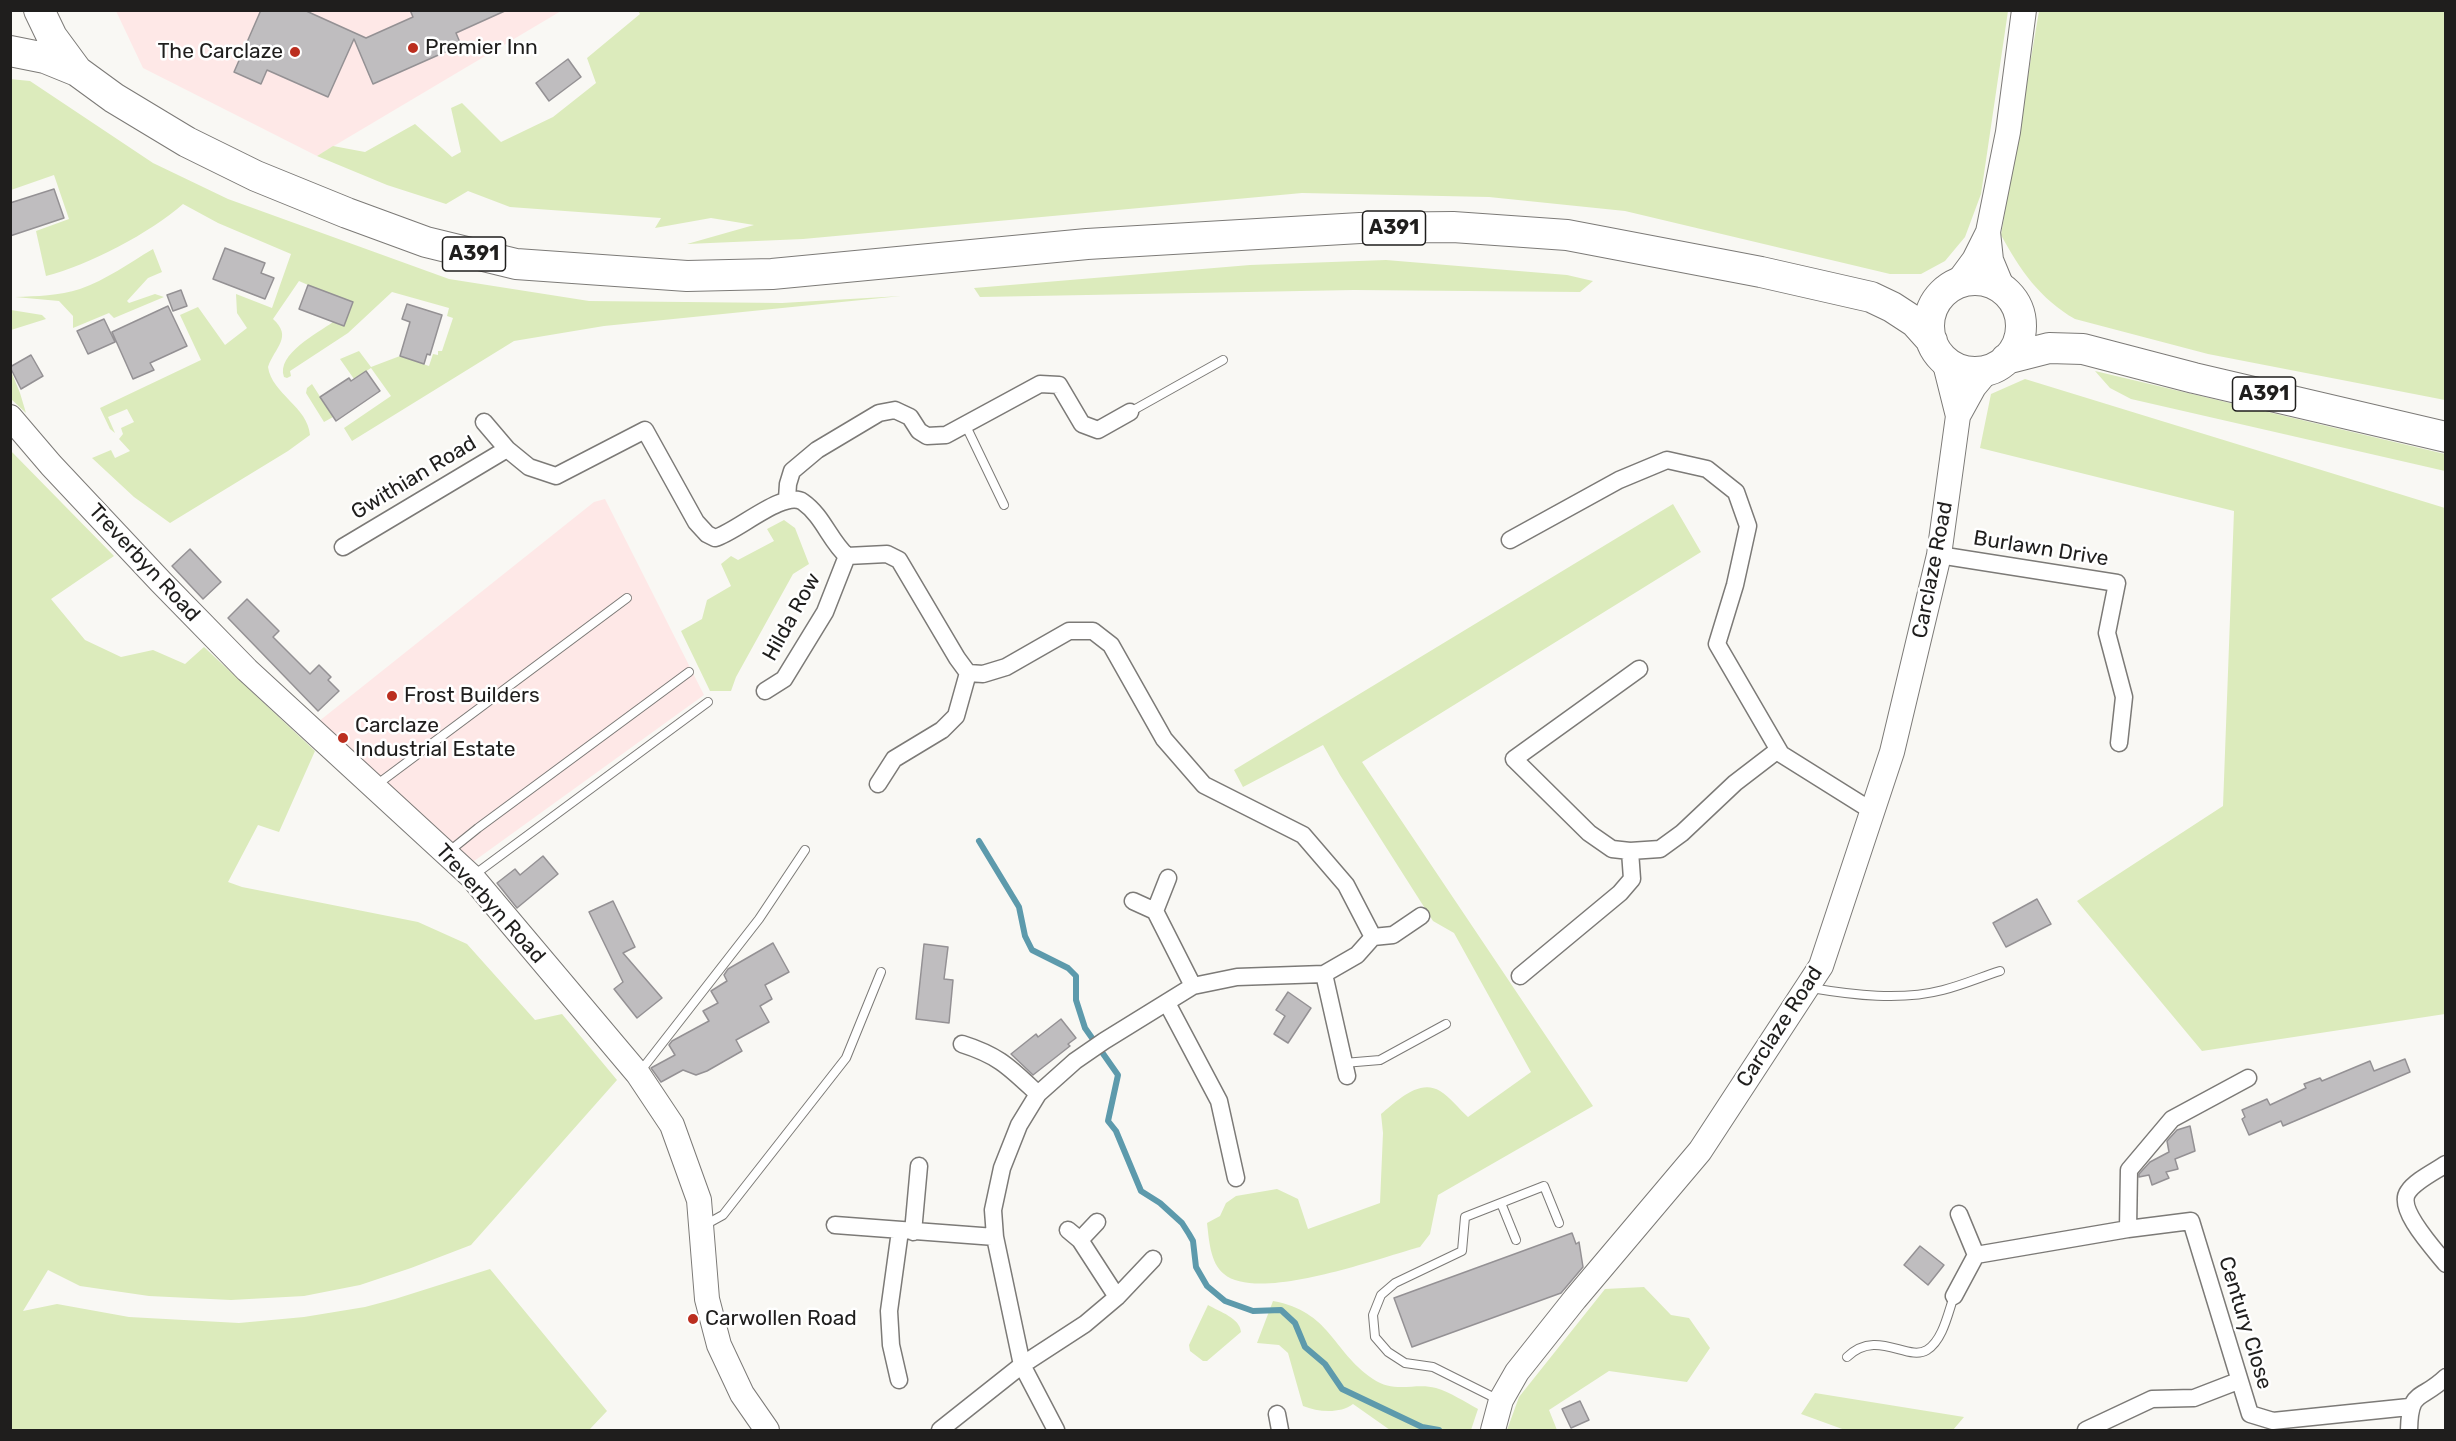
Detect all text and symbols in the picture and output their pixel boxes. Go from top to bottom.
place label: Premier Inn [425,35,538,61]
place label: The Carclaze [158,39,283,65]
marker: Premier Inn [406,41,420,55]
marker: The Carclaze [288,45,302,59]
road number: A391 [1362,211,1426,245]
road number: A391 [442,237,506,271]
road number: A391 [2232,377,2296,411]
street label: Gwithian Road [347,431,481,525]
street label: Treverbyn Road [83,499,205,627]
street label: Carclaze Road [1907,499,1959,641]
street label: Burlawn Drive [1972,526,2110,572]
street label: Hilda Row [758,569,826,665]
place label: Frost Builders [404,683,540,709]
marker: Frost Builders [385,689,399,703]
place label: Carclaze Industrial Estate [355,713,515,763]
marker: Carclaze Industrial Estate [336,731,350,745]
street label: Treverbyn Road [430,839,550,969]
street label: Carclaze Road [1732,962,1828,1092]
street label: Century Close [2213,1254,2277,1392]
place label: Carwollen Road [705,1306,857,1332]
marker: Carwollen Road [686,1312,700,1326]

